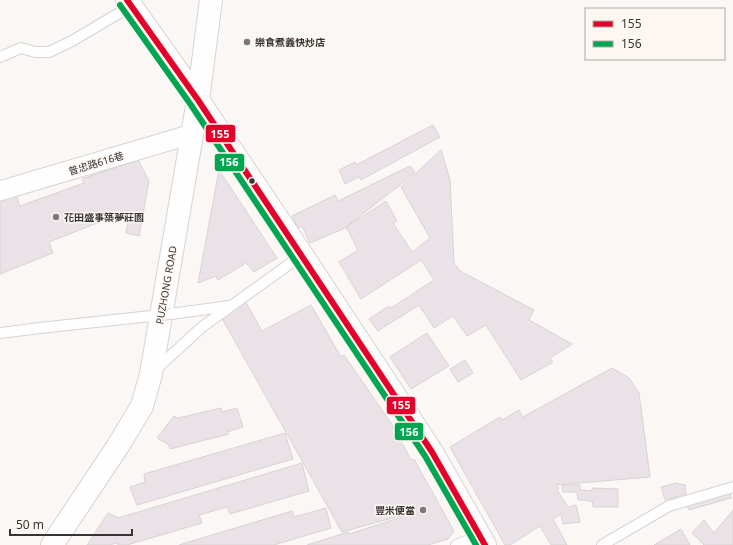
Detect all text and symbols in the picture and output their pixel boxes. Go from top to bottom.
legend [585,8,725,60]
text: 155 [621,15,642,32]
place label: 樂食煮義快炒店 [255,35,325,49]
text: 156 [621,35,642,52]
marker: 樂食煮義快炒店 [242,37,252,47]
line badge: 155 [205,124,236,143]
text: 155 [211,126,229,141]
street label: 普忠路616巷 [67,148,125,178]
line badge: 156 [214,153,245,172]
text: 156 [220,154,238,169]
unlabelled marker [247,176,257,186]
place label: 花田盛事築夢莊園 [64,210,144,224]
marker: 花田盛事築夢莊園 [51,212,61,222]
street label: PUZHONG ROAD [152,245,180,325]
line badge: 155 [386,396,416,415]
text: 155 [392,397,410,412]
line badge: 156 [394,422,424,441]
text: 156 [400,424,418,439]
place label: 豐米便當 [375,503,415,517]
marker: 豐米便當 [418,505,428,515]
scale bar [10,511,132,537]
text: 50 m [16,516,44,533]

